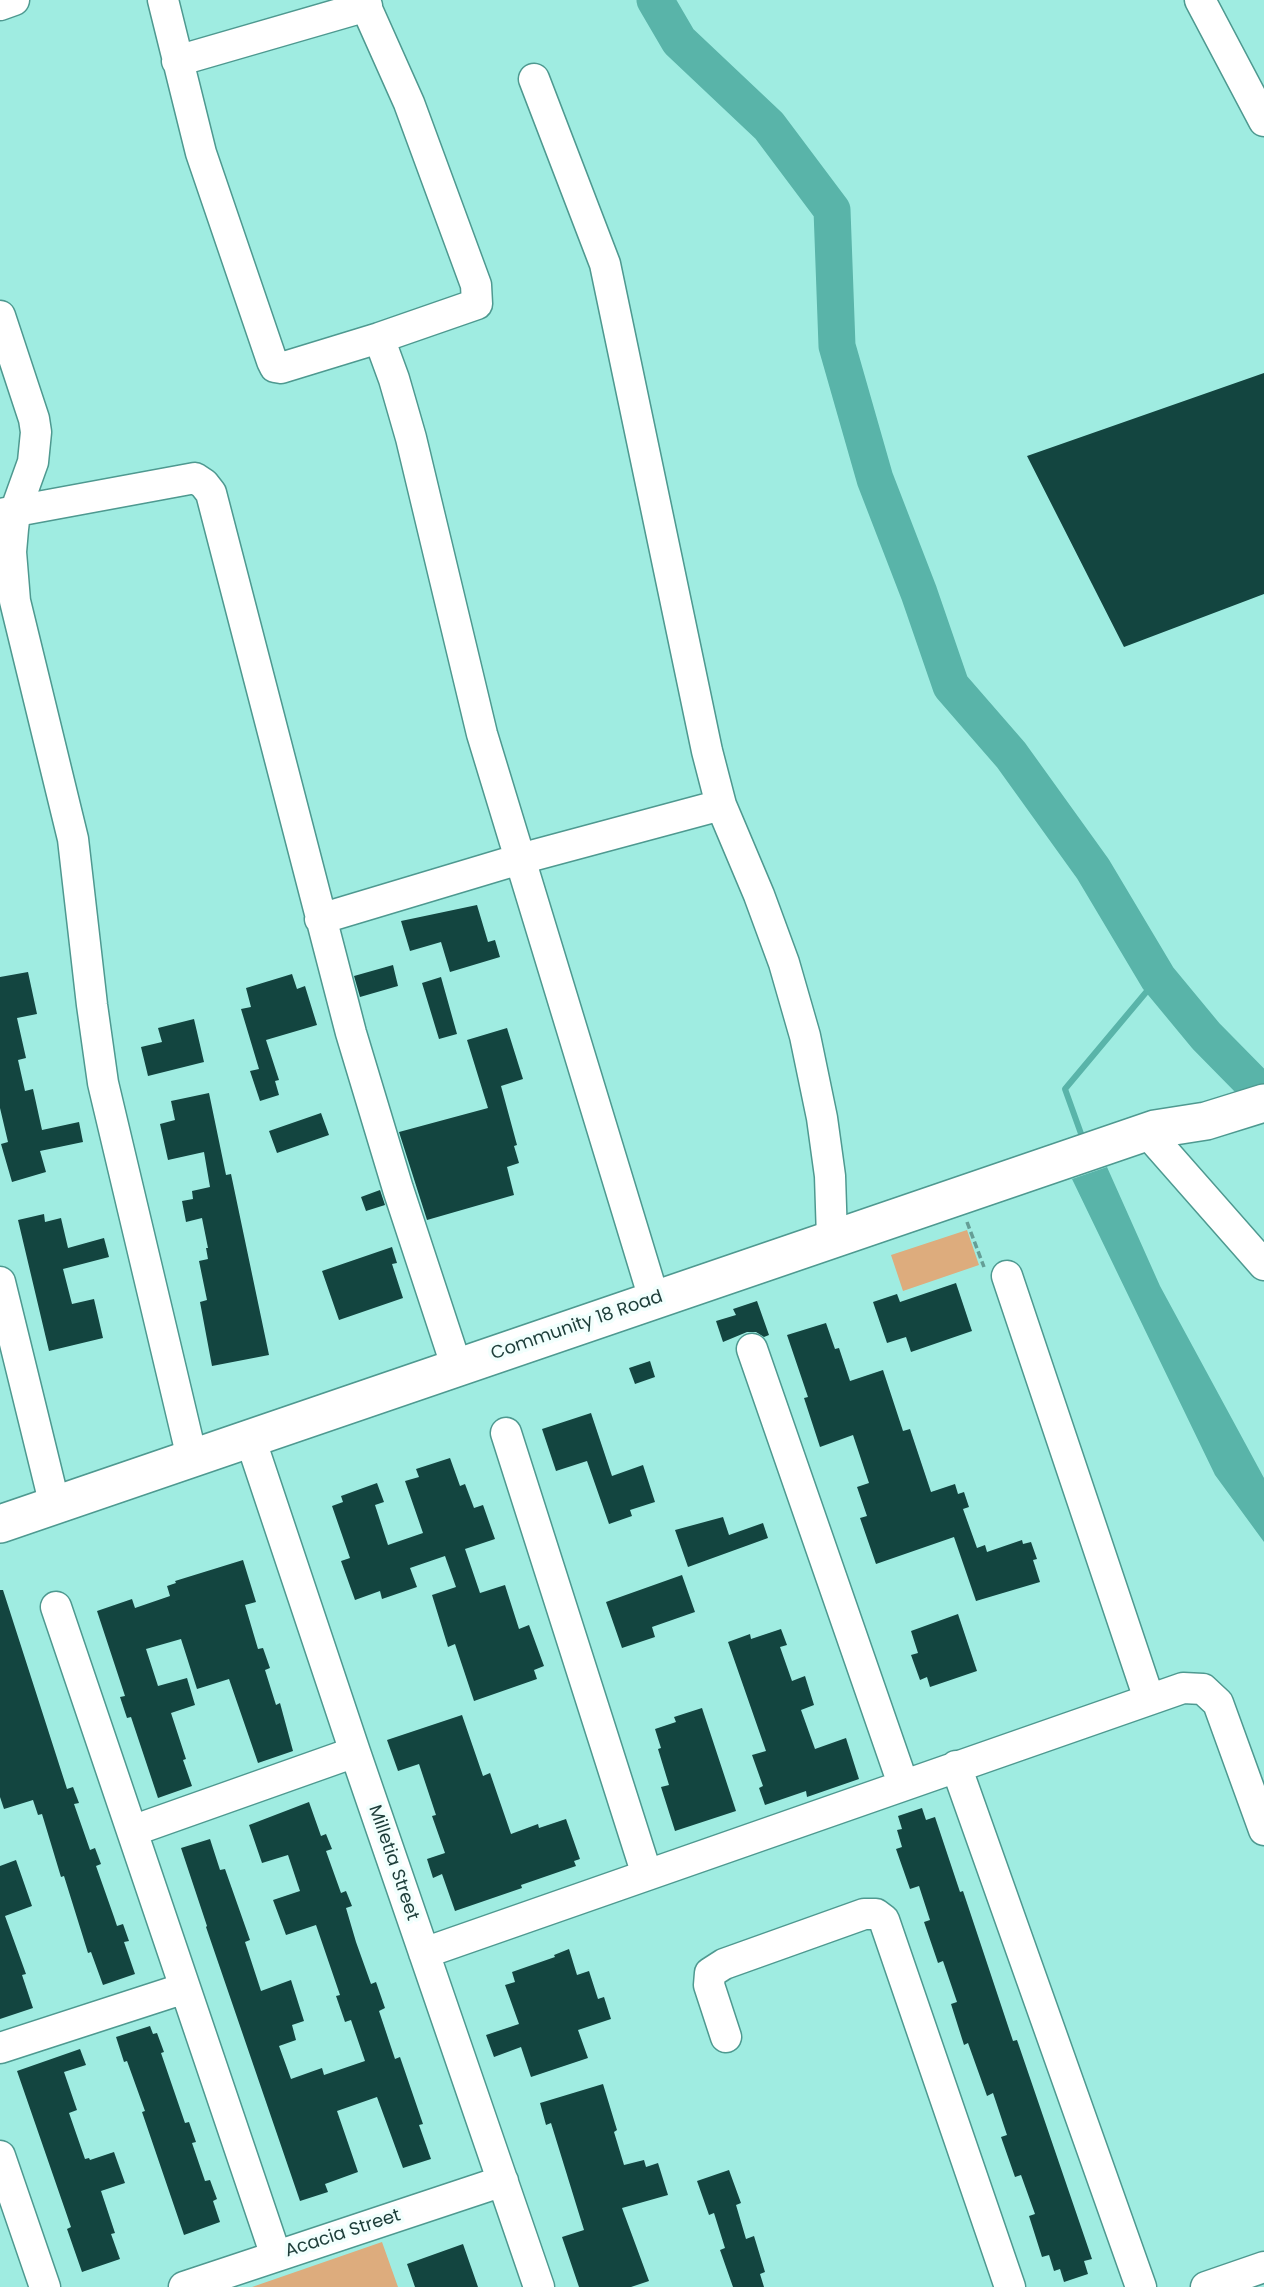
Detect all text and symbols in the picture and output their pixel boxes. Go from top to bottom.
street label: Community 18 Road [488,1286,666,1366]
street label: Milletia Street [363,1802,423,1924]
street label: Acacia Street [282,2205,404,2263]

